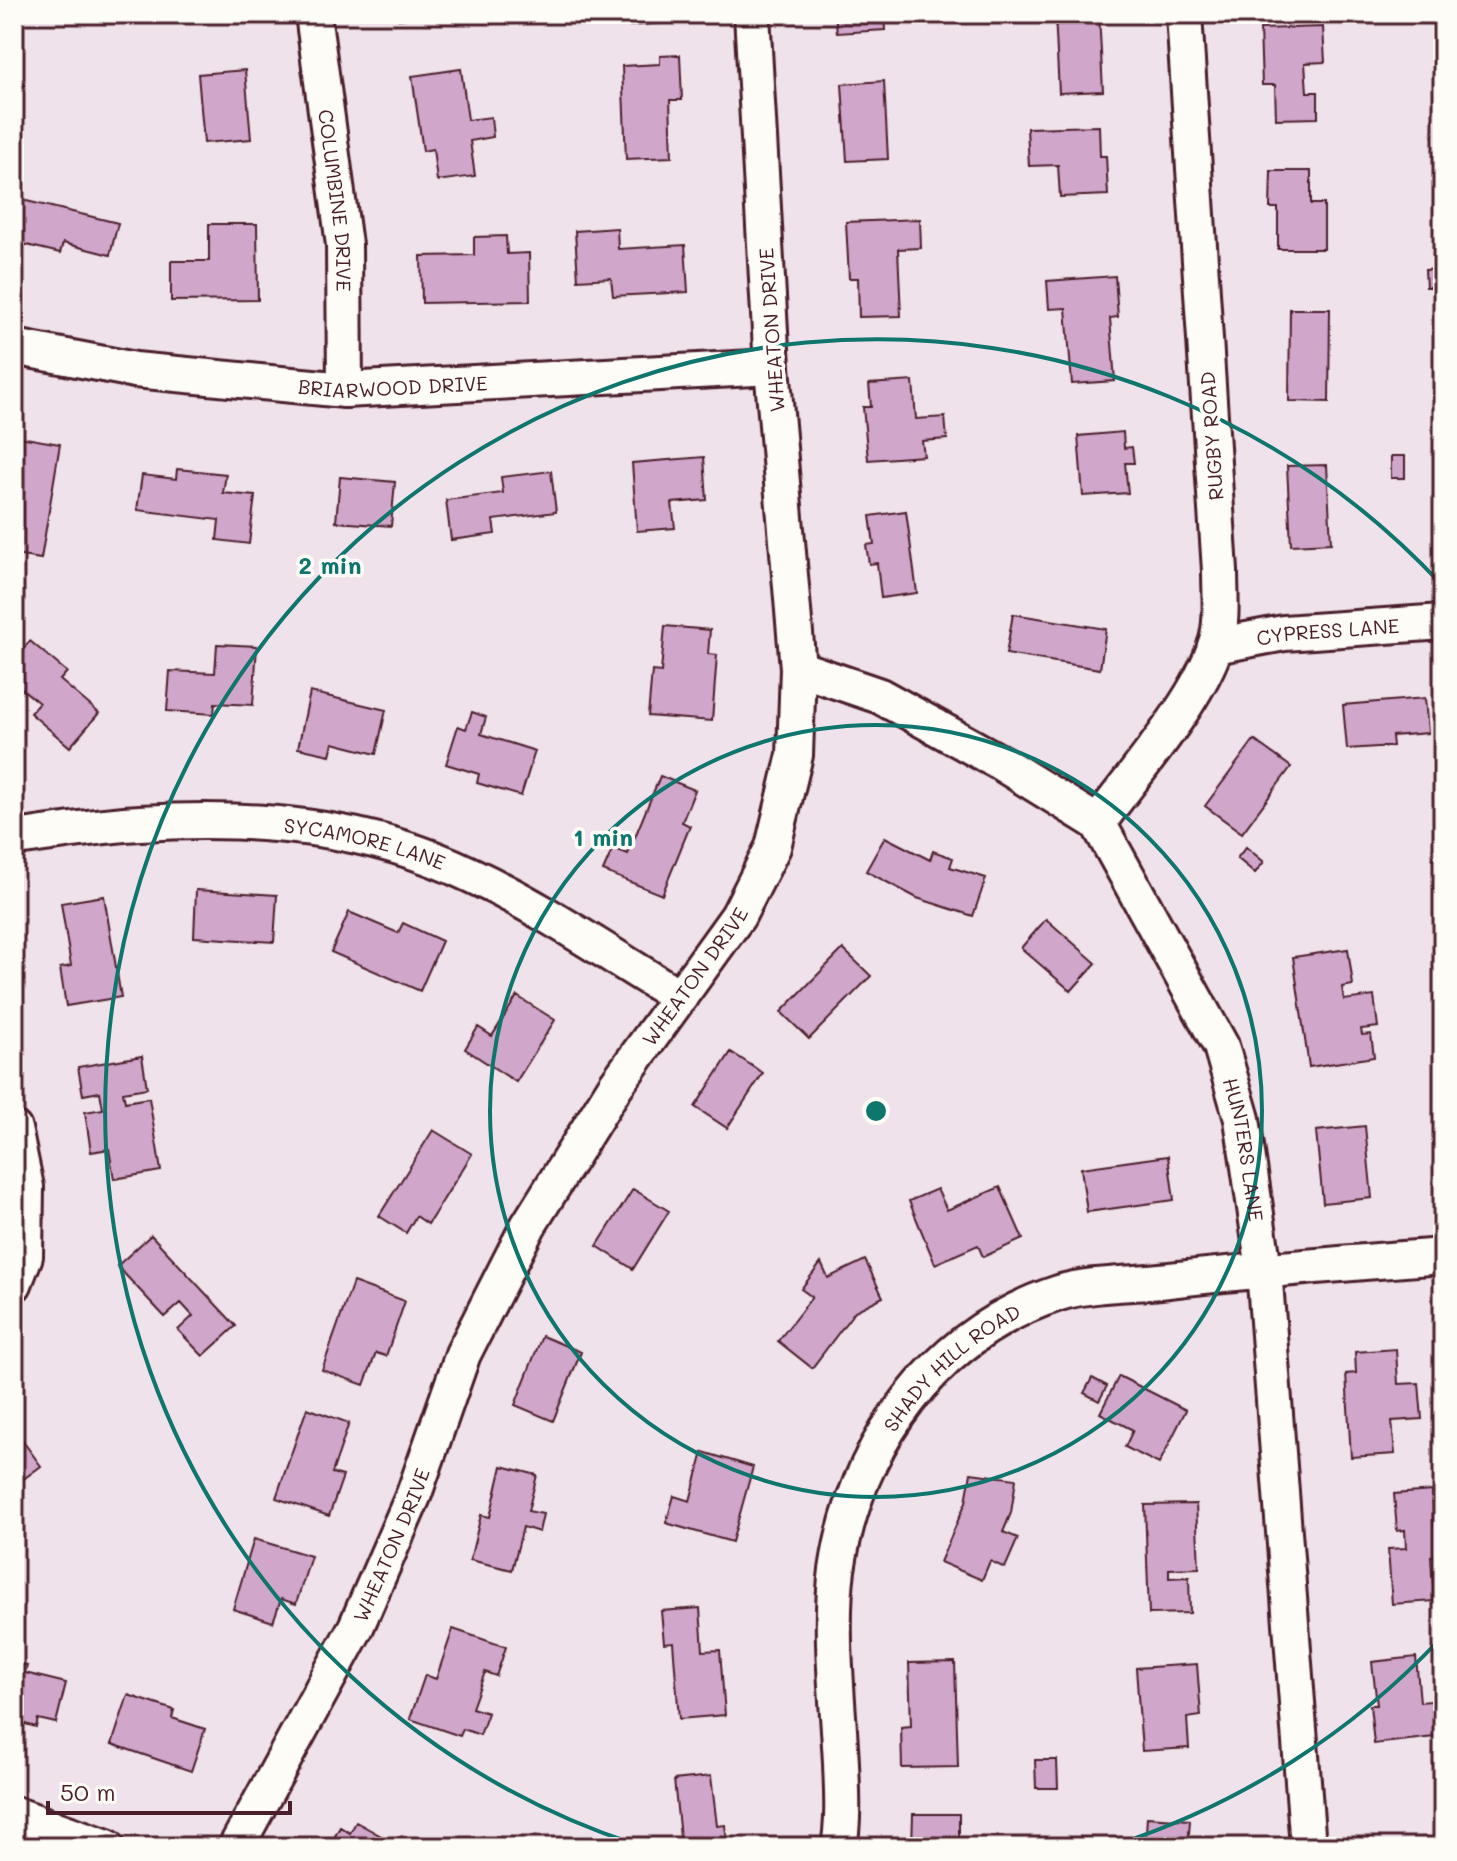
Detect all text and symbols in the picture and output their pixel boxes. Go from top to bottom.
street label: COLUMBINE DRIVE [313,108,357,292]
street label: WHEATON DRIVE [752,247,790,413]
street label: BRIARWOOD DRIVE [297,369,488,403]
street label: RUGBY ROAD [1194,371,1228,501]
text: 2 min [299,549,362,580]
street label: CYPRESS LANE [1254,612,1400,651]
street label: SYCAMORE LANE [283,812,449,875]
text: 1 min [573,821,633,852]
street label: WHEATON DRIVE [636,903,753,1051]
street label: HUNTERS LANE [1218,1074,1270,1223]
centre of rings [862,1097,890,1125]
street label: SHADY HILL ROAD [877,1298,1025,1436]
street label: WHEATON DRIVE [347,1464,435,1626]
scale bar [48,1765,290,1815]
text: 50 m [60,1776,116,1807]

